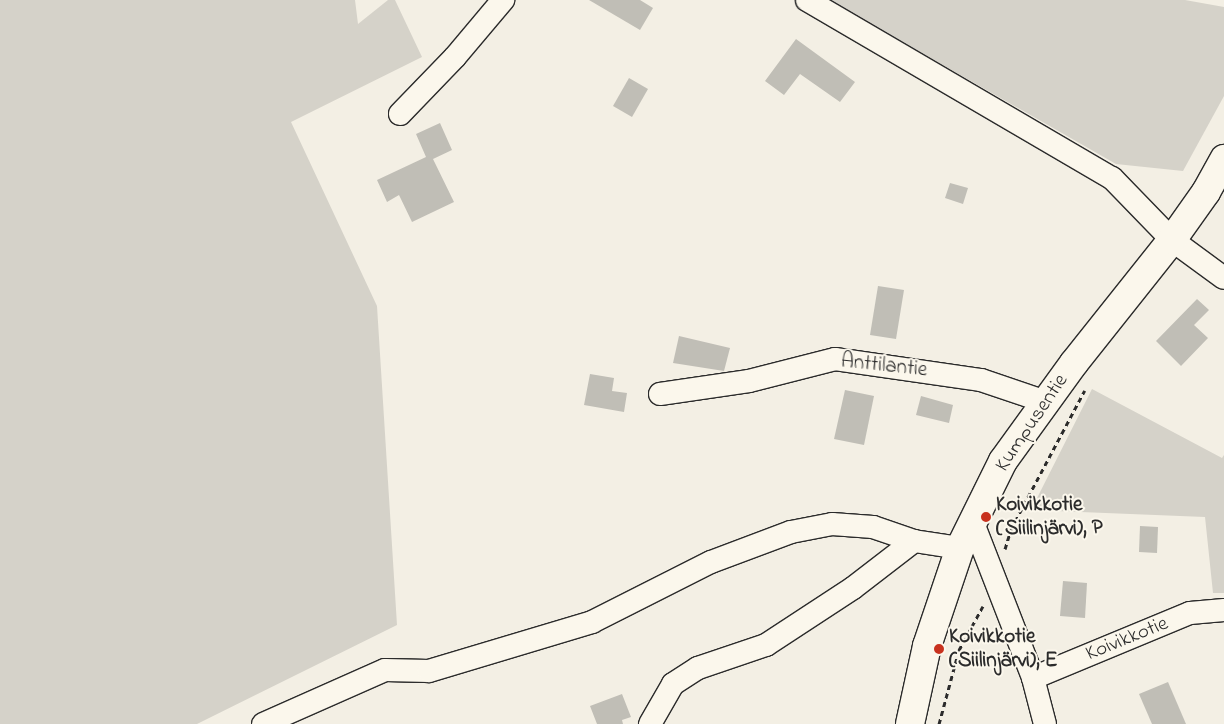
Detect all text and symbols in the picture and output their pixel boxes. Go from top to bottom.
street label: Anttilantie [840,349,928,383]
street label: Kumpusentie [990,369,1074,477]
place label: Koivikkotie (Siilinjärvi), P [996,492,1103,542]
marker: Koivikkotie (Siilinjärvi), P [980,511,992,523]
street label: Koivikkotie [1082,611,1172,667]
place label: Koivikkotie (Siilinjärvi), E [949,624,1058,674]
marker: Koivikkotie (Siilinjärvi), E [933,643,945,655]

